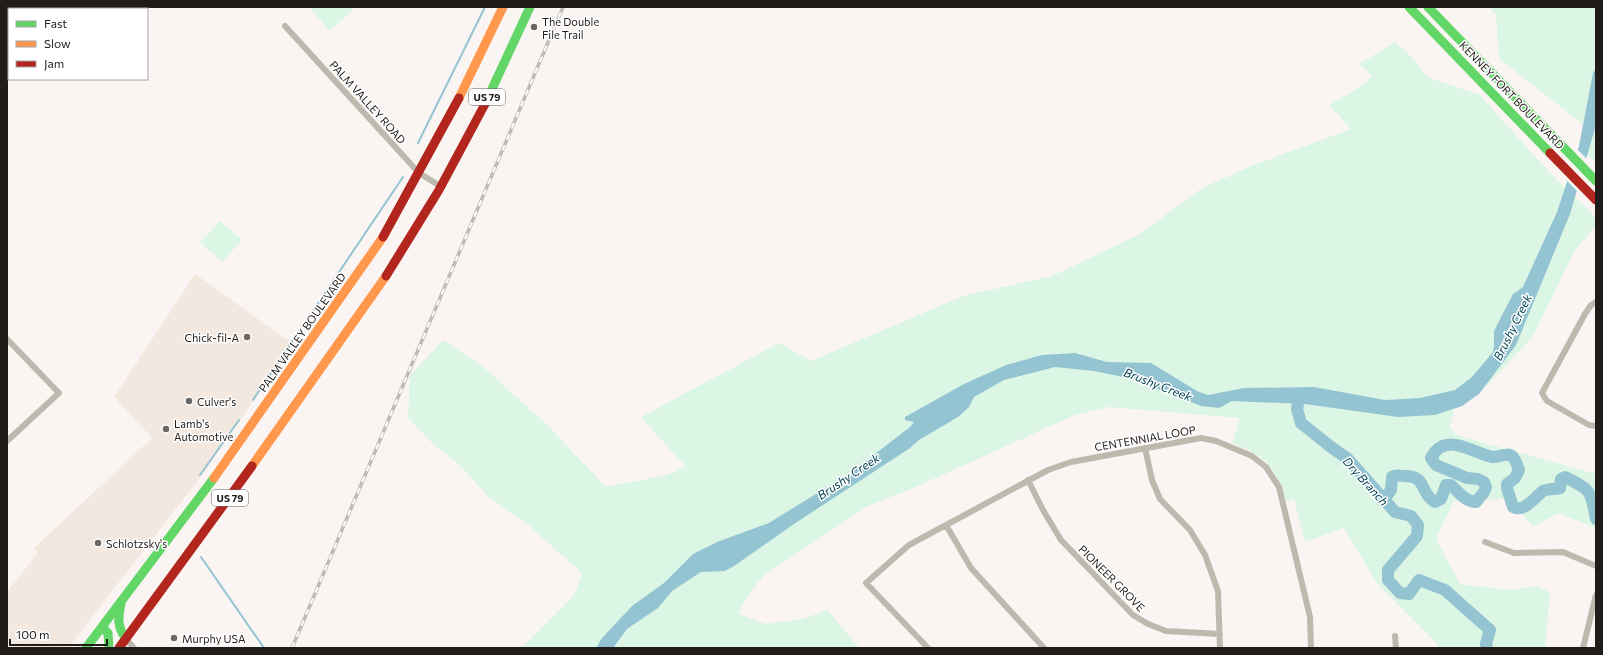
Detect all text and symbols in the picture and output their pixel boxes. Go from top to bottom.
legend [8,8,148,80]
place label: The Double File Trail [542,15,599,41]
text: Fast [44,16,67,30]
marker: The Double File Trail [529,22,539,32]
text: Slow [44,36,71,50]
street label: KENNEY FORT BOULEVARD [1457,38,1567,152]
text: Jam [44,56,64,71]
street label: PALM VALLEY ROAD [327,58,409,146]
road number: US 79 [469,89,505,105]
street label: PALM VALLEY BOULEVARD [256,270,348,394]
water label: Brushy Creek [1490,291,1534,362]
place label: Chick-fil-A [185,331,239,344]
marker: Chick-fil-A [242,332,252,342]
water label: Brushy Creek [1122,365,1194,404]
place label: Culver's [197,395,236,408]
marker: Culver's [184,396,194,406]
place label: Lamb's Automotive [174,417,234,443]
street label: CENTENNIAL LOOP [1093,423,1197,453]
marker: Lamb's Automotive [161,424,171,434]
water label: Brushy Creek [814,450,882,502]
water label: Dry Branch [1341,454,1392,508]
road number: US 79 [212,490,248,506]
place label: Schlotzsky's [106,537,167,550]
marker: Schlotzsky's [93,538,103,548]
street label: PIONEER GROVE [1076,542,1148,614]
scale bar [10,621,107,647]
text: 100 m [16,627,50,641]
place label: Murphy USA [182,632,246,645]
marker: Murphy USA [169,633,179,643]

